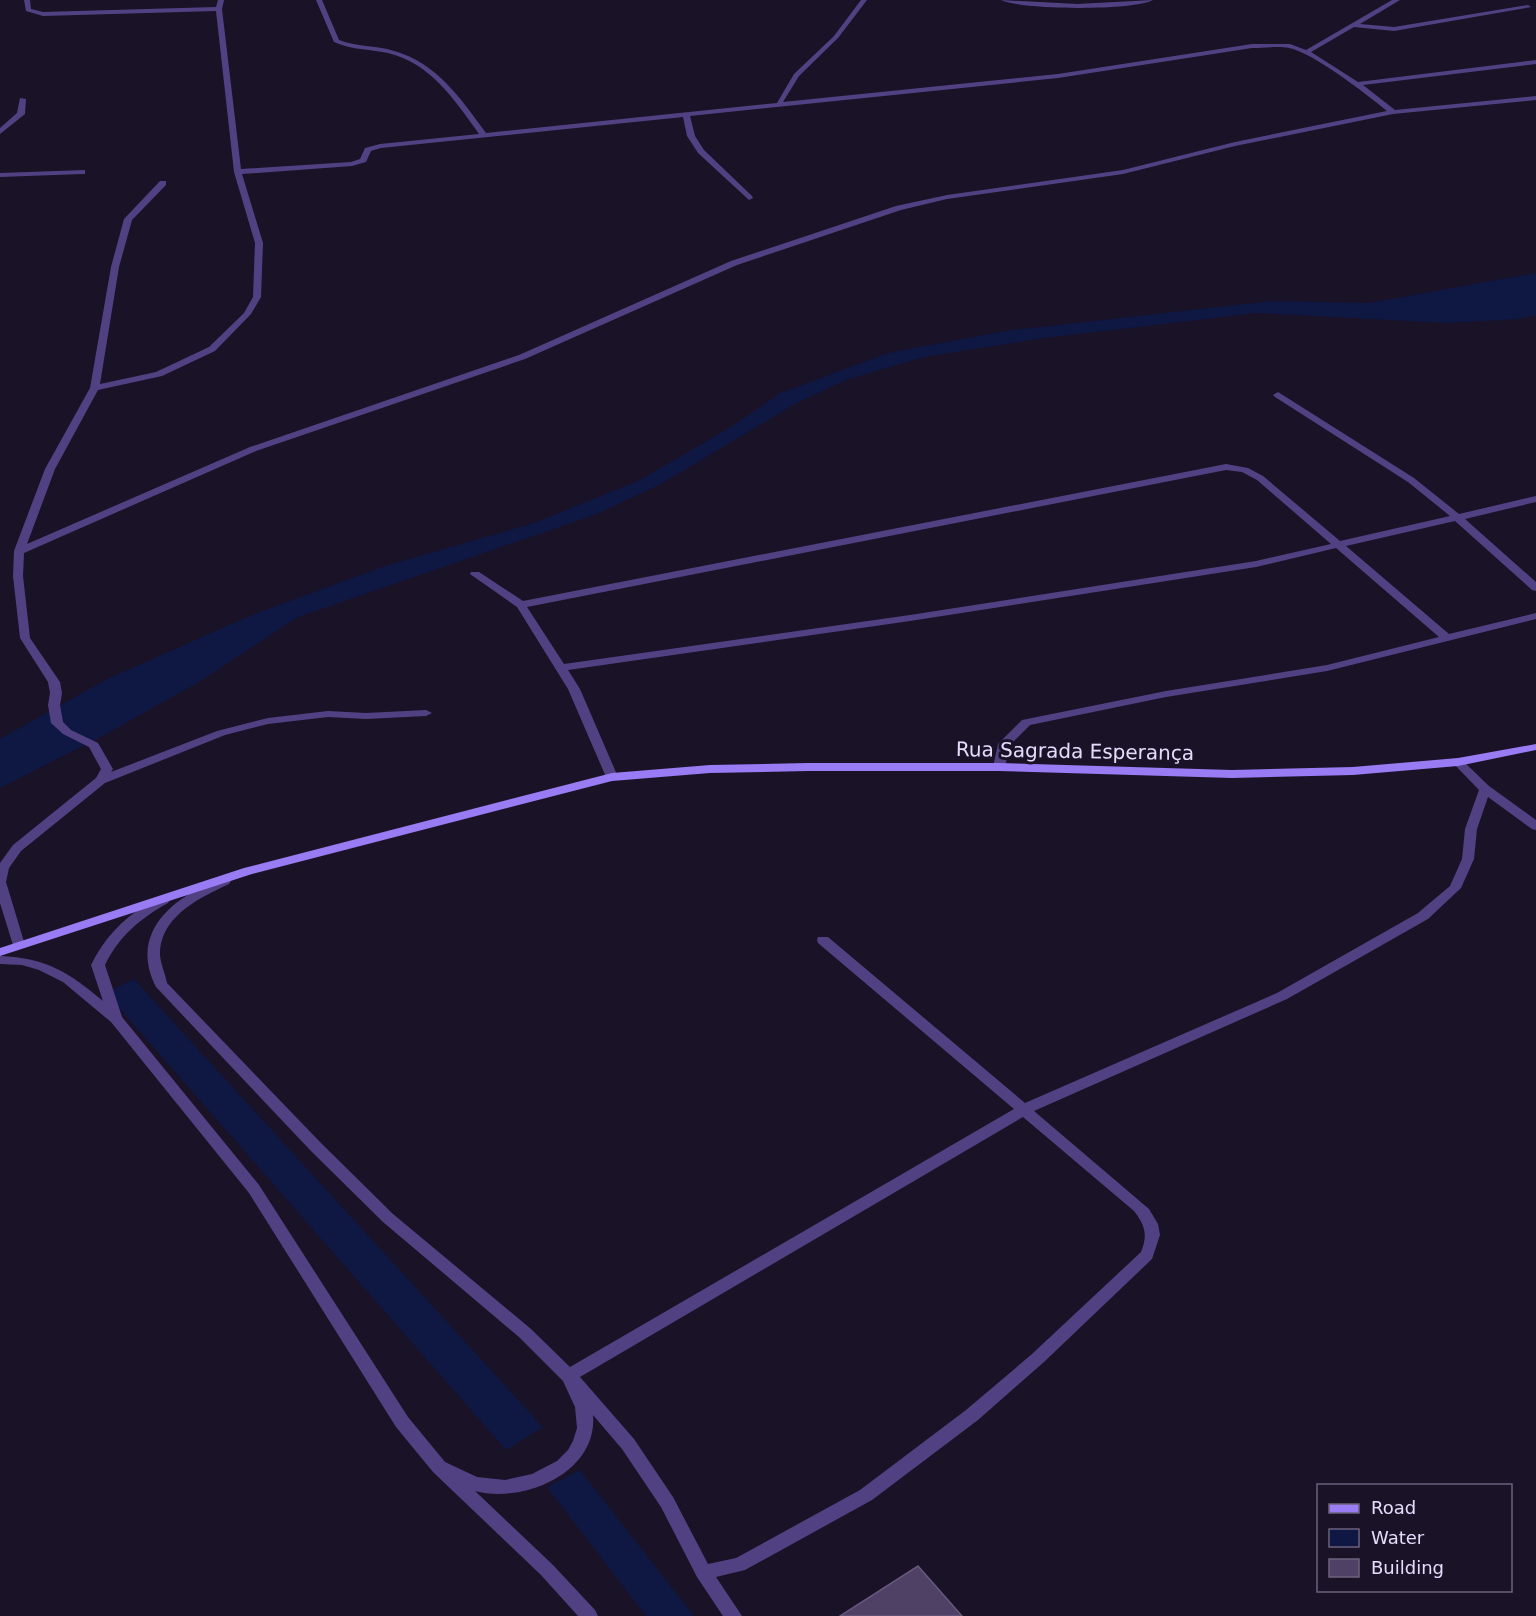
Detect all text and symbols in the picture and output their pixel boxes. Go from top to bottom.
street label: Rua Sagrada Esperança [956,737,1194,765]
legend [1317,1484,1512,1592]
text: Road [1371,1497,1416,1518]
text: Water [1371,1527,1425,1548]
text: Building [1371,1557,1444,1578]

